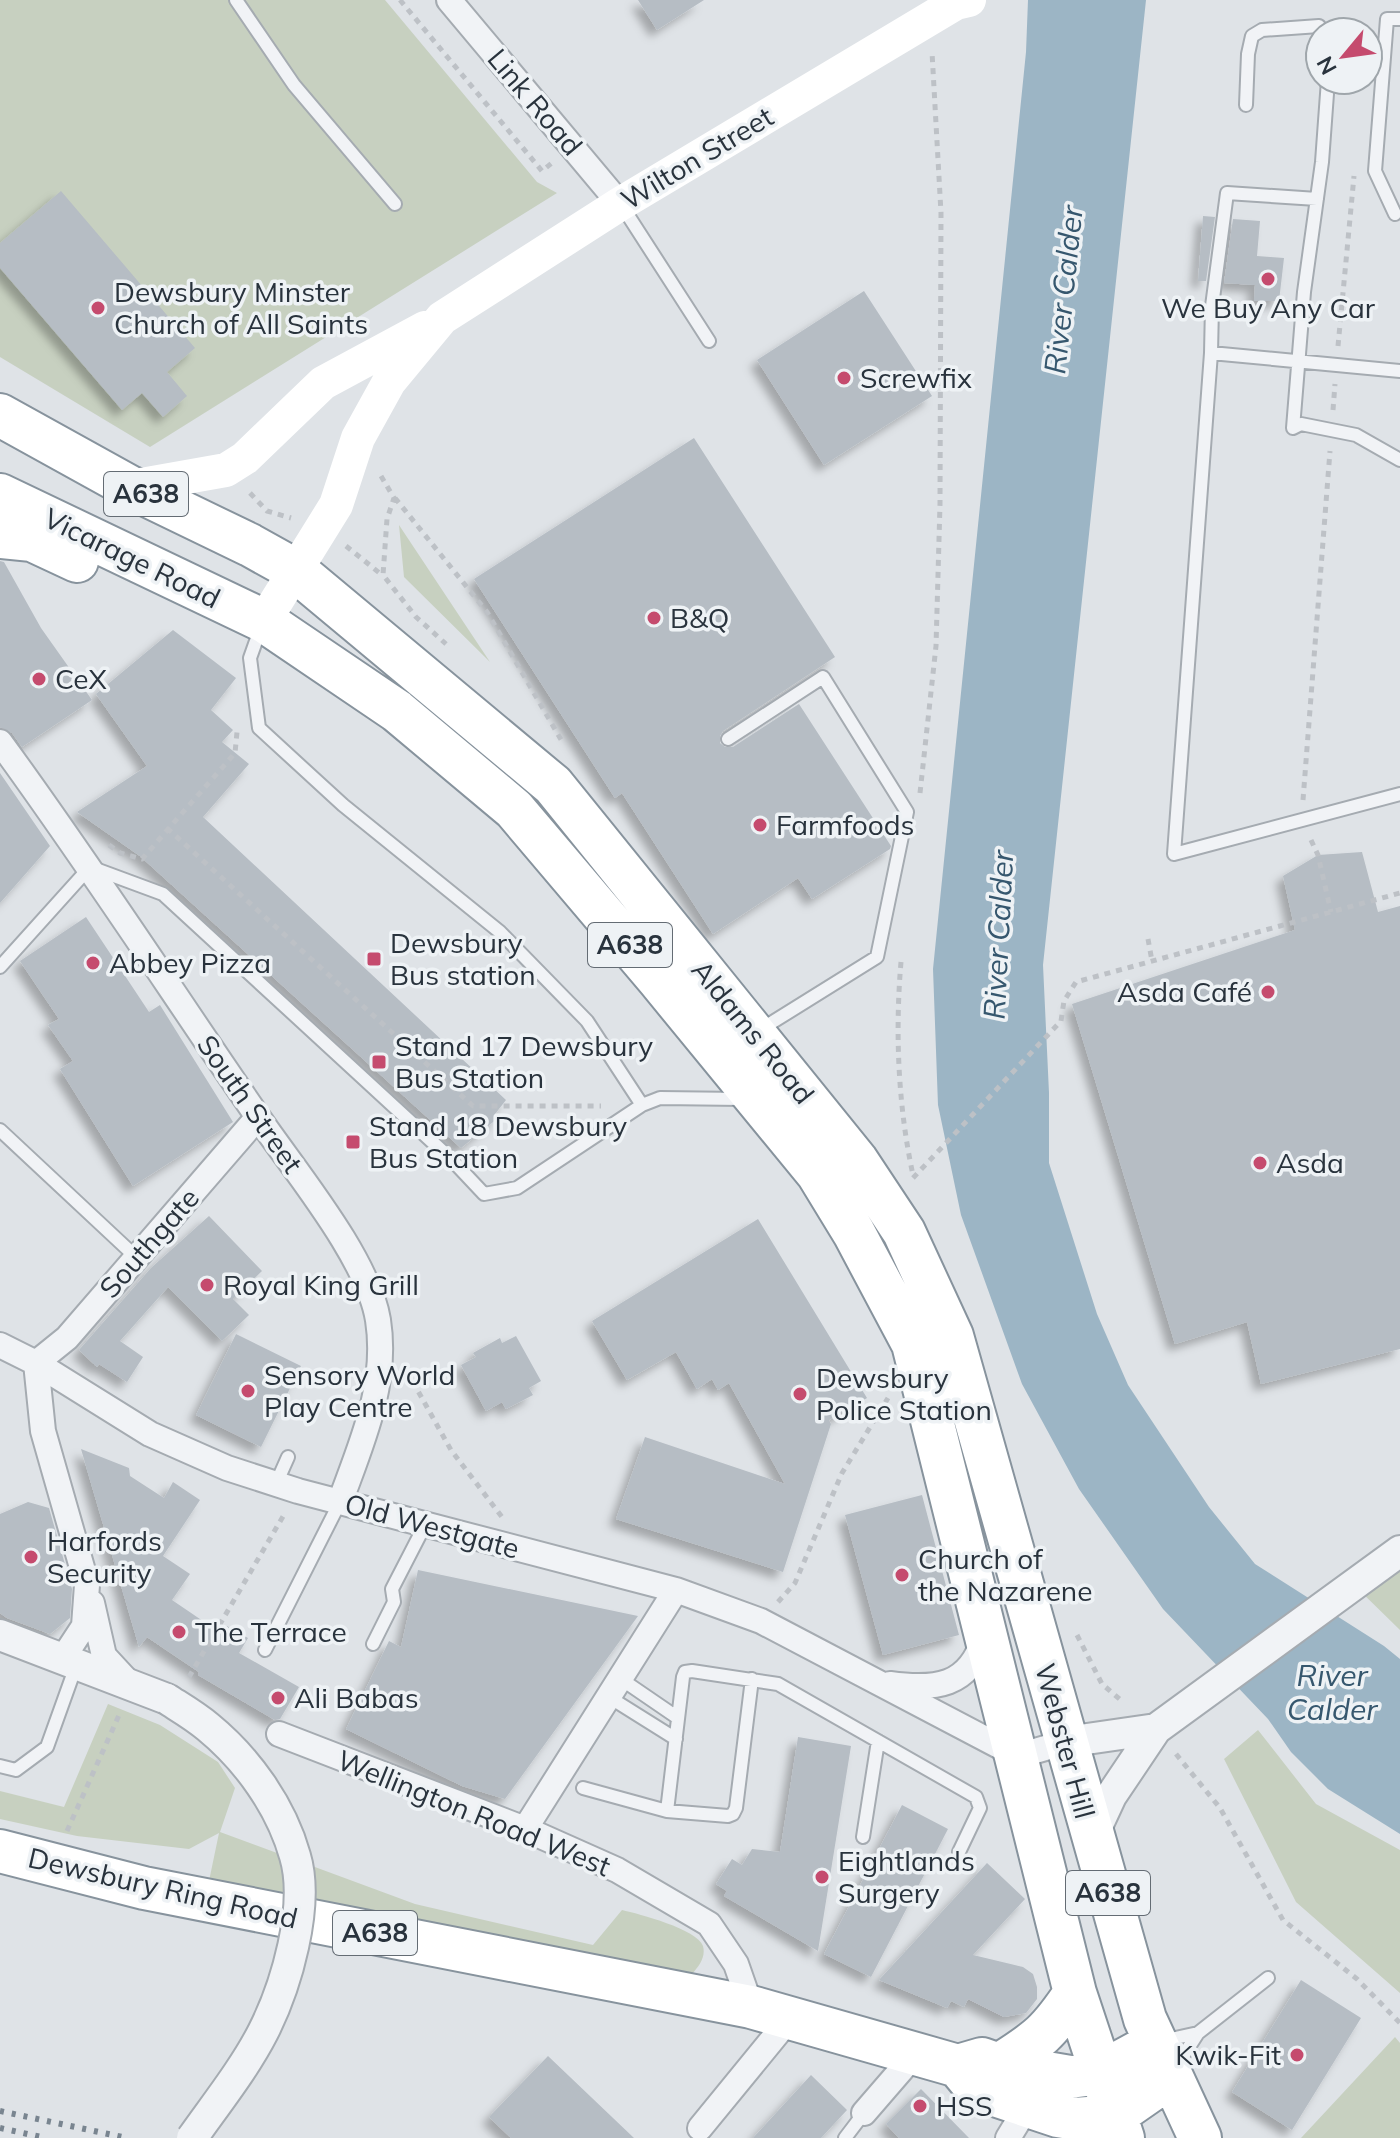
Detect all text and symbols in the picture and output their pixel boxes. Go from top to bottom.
north arrow [1304,16,1384,96]
street label: Link Road [481,41,590,162]
text: N [1310,52,1343,80]
street label: Wilton Street [614,98,779,217]
water label: River Calder [1035,203,1091,376]
marker: We Buy Any Car [1259,270,1277,288]
place label: Dewsbury Minster Church of All Saints [114,274,368,341]
place label: We Buy Any Car [1161,290,1376,325]
marker: Dewsbury Minster Church of All Saints [89,299,107,317]
place label: Screwfix [860,360,972,395]
marker: Screwfix [835,369,853,387]
road number: A638 [104,472,188,516]
street label: Vicarage Road [38,500,226,615]
place label: B&Q [670,600,729,635]
marker: B&Q [645,609,663,627]
place label: CeX [55,661,107,696]
marker: CeX [30,670,48,688]
place label: Farmfoods [776,807,914,842]
marker: Farmfoods [751,816,769,834]
water label: River Calder [975,848,1021,1020]
road number: A638 [588,923,672,967]
place label: Dewsbury Bus station [390,925,536,992]
place label: Abbey Pizza [109,945,271,980]
marker: Dewsbury Bus station [365,950,383,968]
street label: Aldams Road [685,953,822,1111]
marker: Abbey Pizza [84,954,102,972]
place label: Asda Café [1117,974,1252,1009]
marker: Asda Café [1259,983,1277,1001]
street label: South Street [190,1028,311,1180]
place label: Stand 17 Dewsbury Bus Station [395,1028,653,1095]
marker: Stand 17 Dewsbury Bus Station [370,1053,388,1071]
place label: Stand 18 Dewsbury Bus Station [369,1108,627,1175]
marker: Stand 18 Dewsbury Bus Station [344,1133,362,1151]
place label: Asda [1276,1145,1344,1180]
marker: Asda [1251,1154,1269,1172]
street label: Southgate [91,1180,206,1305]
place label: Royal King Grill [223,1267,419,1302]
marker: Royal King Grill [198,1276,216,1294]
place label: Sensory World Play Centre [264,1357,455,1424]
place label: Dewsbury Police Station [816,1360,992,1427]
marker: Sensory World Play Centre [239,1382,257,1400]
marker: Dewsbury Police Station [791,1385,809,1403]
street label: Old Westgate [341,1485,523,1566]
place label: Harfords Security [47,1523,162,1590]
place label: Church of the Nazarene [918,1541,1093,1608]
marker: Harfords Security [22,1548,40,1566]
marker: Church of the Nazarene [893,1566,911,1584]
place label: The Terrace [195,1614,347,1649]
marker: The Terrace [170,1623,188,1641]
water label: River Calder [1287,1656,1378,1728]
street label: Webster Hill [1028,1660,1103,1822]
place label: Ali Babas [294,1680,419,1715]
marker: Ali Babas [269,1689,287,1707]
street label: Wellington Road West [332,1742,616,1883]
street label: Dewsbury Ring Road [25,1839,301,1936]
place label: Eightlands Surgery [838,1843,975,1910]
marker: Eightlands Surgery [813,1868,831,1886]
road number: A638 [1066,1871,1150,1915]
road number: A638 [333,1911,417,1955]
place label: Kwik-Fit [1175,2037,1281,2072]
marker: Kwik-Fit [1288,2046,1306,2064]
place label: HSS [936,2088,992,2123]
marker: HSS [911,2097,929,2115]

